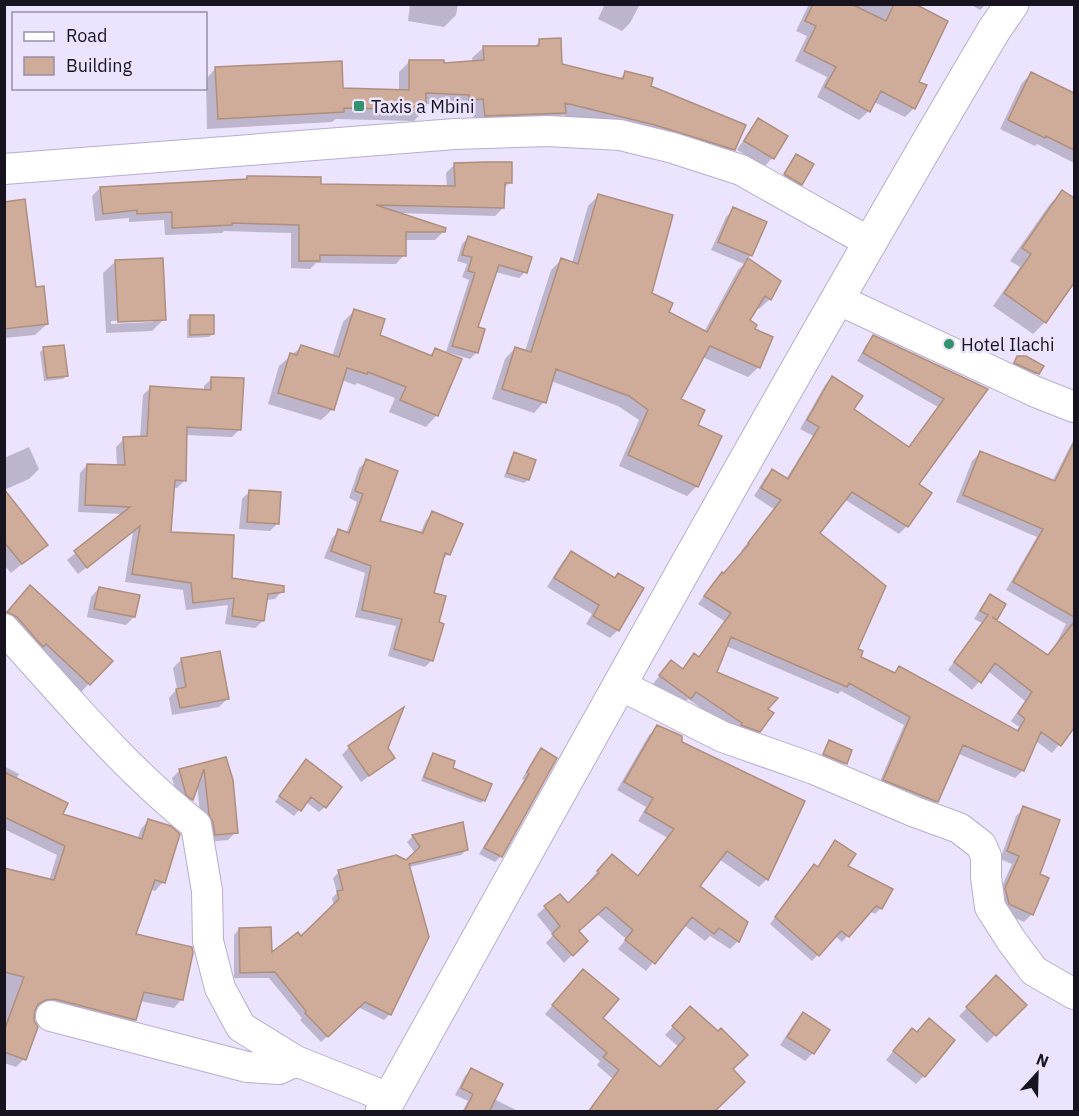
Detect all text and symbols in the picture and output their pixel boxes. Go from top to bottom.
legend [12,12,207,90]
text: Road [66,24,107,47]
text: Building [66,54,133,77]
place label: Taxis a Mbini [371,95,474,118]
marker: Taxis a Mbini [352,99,366,113]
place label: Hotel Ilachi [961,333,1055,356]
marker: Hotel Ilachi [942,337,956,351]
north arrow [1007,1044,1067,1104]
text: N [1033,1049,1052,1072]

